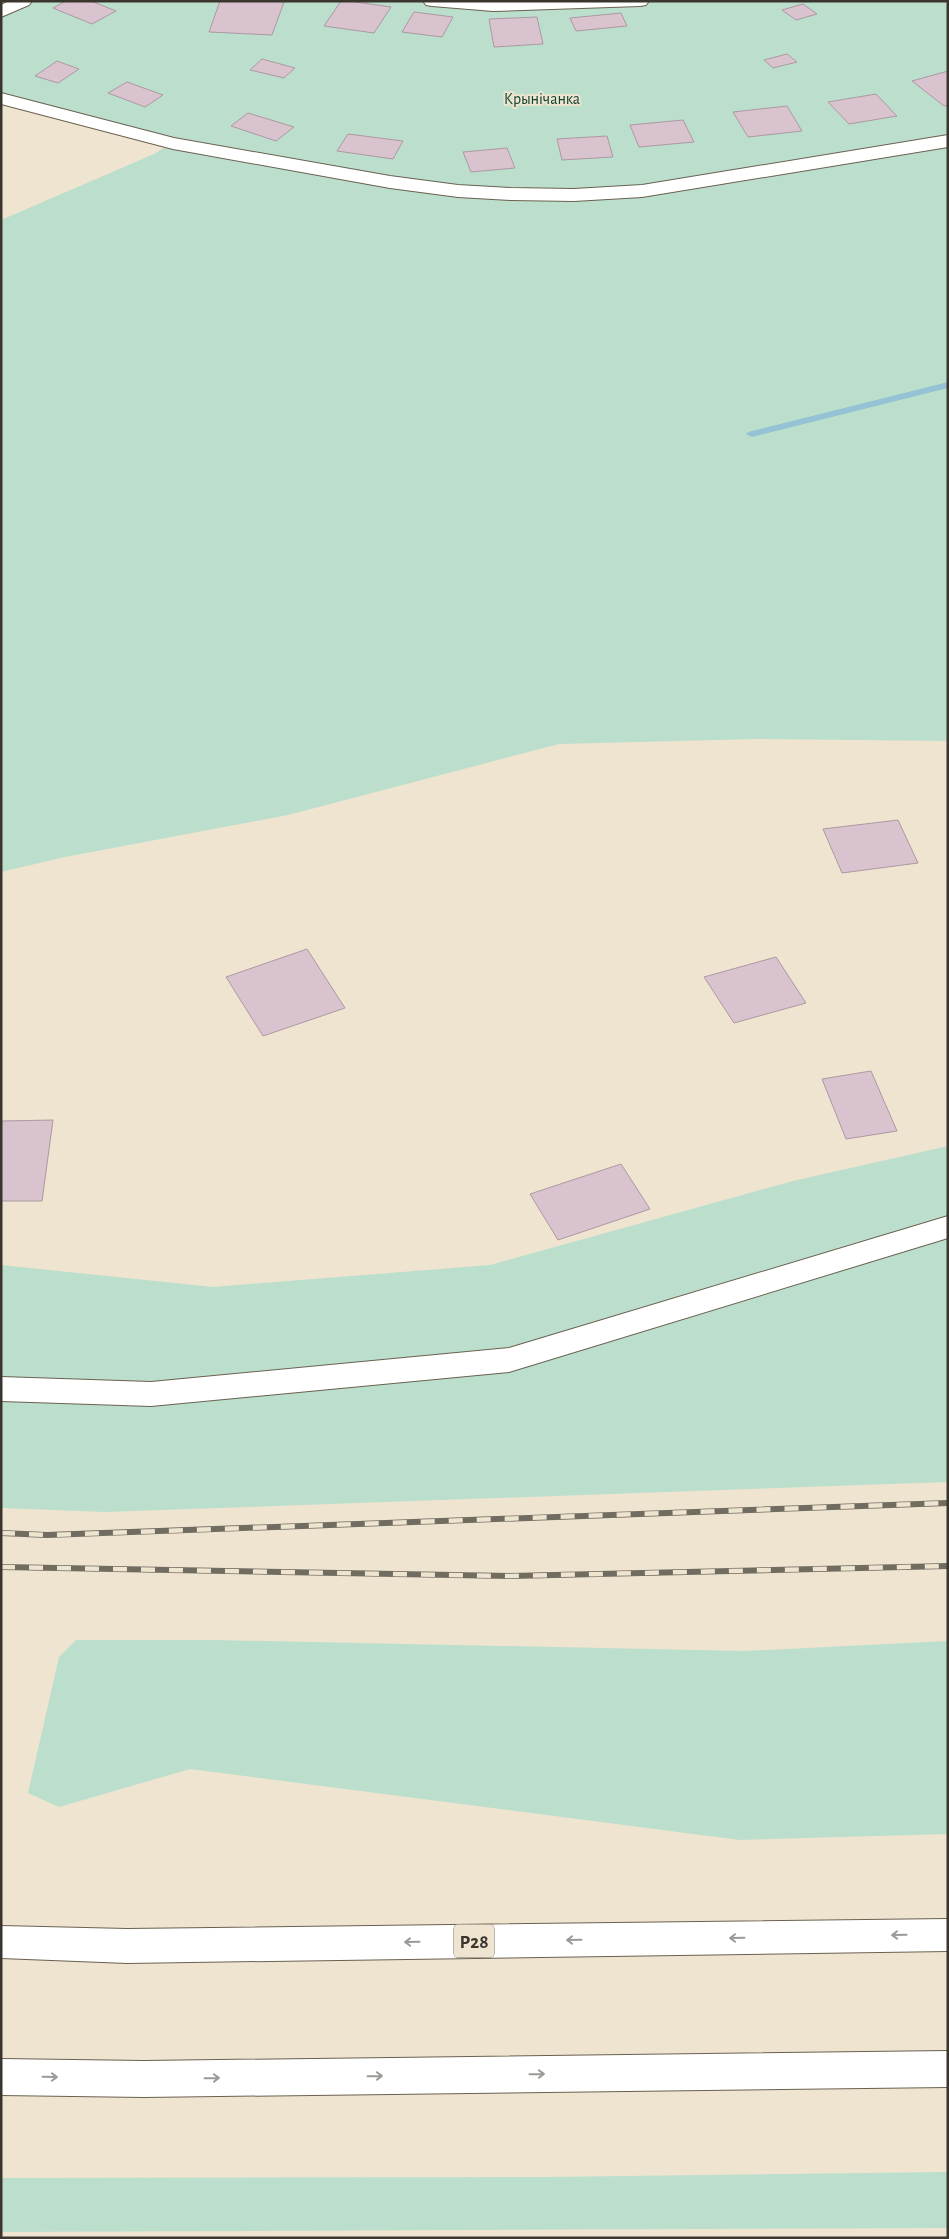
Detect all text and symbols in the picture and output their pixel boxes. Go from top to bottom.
park label: Крынічанка [504,91,580,107]
road number: Р28 [454,1924,494,1958]
one-way arrow [891,1931,907,1940]
one-way arrow [729,1933,745,1943]
one-way arrow [566,1935,582,1945]
one-way arrow [404,1937,420,1947]
one-way arrow [529,2069,545,2079]
one-way arrow [366,2071,383,2081]
one-way arrow [42,2073,58,2082]
one-way arrow [204,2073,220,2083]

